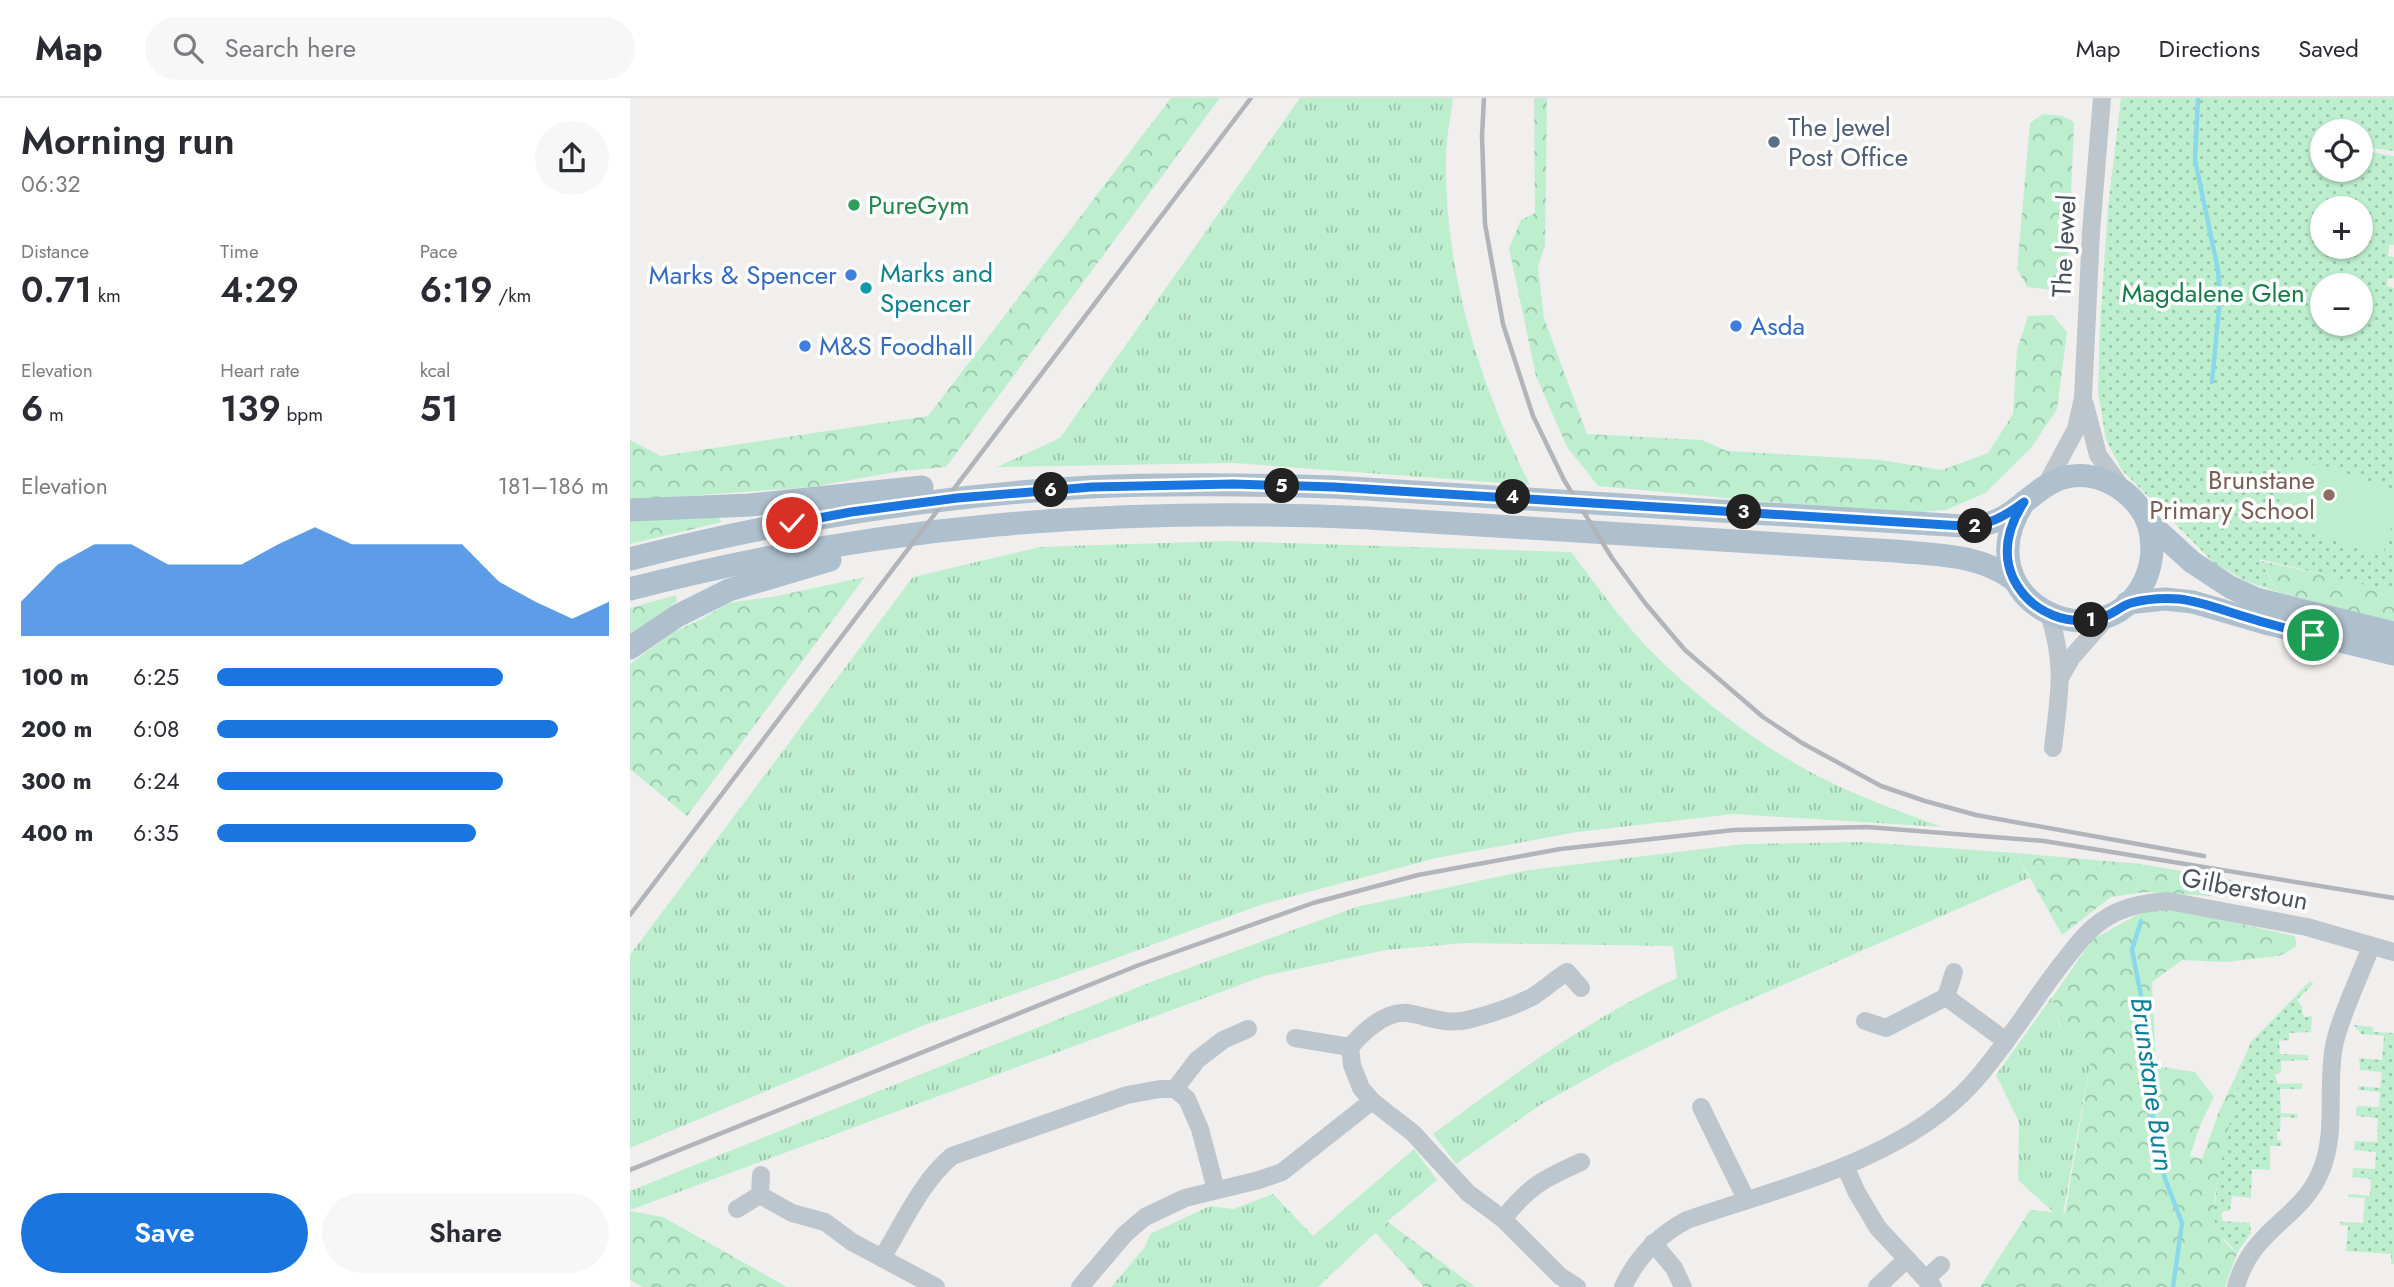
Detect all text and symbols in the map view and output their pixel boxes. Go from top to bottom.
search box [145,17,635,80]
text: Map [35,25,103,72]
icon: search [169,29,207,67]
text: Search here [225,29,356,67]
text: Map [2076,31,2121,66]
text: Directions [2159,31,2260,66]
text: Saved [2298,31,2359,66]
place label: The Jewel Post Office [1788,108,1908,176]
text: Morning run [21,113,235,168]
map controls [2310,119,2373,336]
button: locate [2310,119,2373,182]
button: share [535,121,609,195]
marker: The Jewel Post Office [1766,134,1782,150]
text: 06:32 [21,167,81,201]
place label: PureGym [868,186,970,224]
street label: The Jewel [2042,194,2086,298]
button: + [2310,196,2373,259]
marker: PureGym [846,197,862,213]
text: Distance [21,238,89,265]
text: Time [220,238,259,265]
text: Pace [420,238,458,265]
place label: Marks and Spencer [880,254,993,322]
place label: Marks & Spencer [649,256,837,294]
text: 0.71 [21,265,92,315]
text: 4:29 [220,265,299,315]
text: 6:19 [420,265,493,315]
marker: Marks & Spencer [843,267,859,283]
button: − [2310,273,2373,336]
park label: Magdalene Glen [2121,274,2305,312]
marker: Marks and Spencer [858,280,874,296]
text: km [92,282,121,309]
text: /km [493,282,531,309]
place label: Asda [1750,307,1805,345]
marker: Asda [1728,318,1744,334]
place label: M&S Foodhall [819,327,973,365]
marker: M&S Foodhall [797,338,813,354]
text: Elevation [21,357,93,384]
text: Heart rate [220,357,300,384]
text: kcal [420,357,450,384]
text: 6 [21,384,43,434]
text: 139 [220,384,281,434]
text: 51 [420,384,459,434]
text: m [43,401,64,428]
text: bpm [281,401,323,428]
place label: Brunstane Primary School [2149,461,2315,529]
pin: 5 [1264,468,1300,504]
text: Elevation [21,469,108,503]
text: 181–186 m [498,469,609,503]
pin: 6 [1034,472,1068,508]
text: 5 [1275,472,1288,499]
text: 6 [1044,476,1057,503]
pin: 4 [1496,480,1530,514]
text: 4 [1506,483,1519,510]
marker: Brunstane Primary School [2321,487,2337,503]
pin [762,493,822,553]
pin: 3 [1726,494,1762,530]
text: 3 [1738,498,1749,525]
icon: check [773,504,811,542]
pin: 2 [1958,508,1992,544]
text: 2 [1968,512,1981,539]
pin: 1 [2074,602,2108,638]
pin [2283,605,2343,665]
text: 1 [2086,606,2095,633]
icon: arrive [2294,616,2332,654]
text: 100 m [21,660,89,694]
text: 6:25 [133,660,179,694]
text: 200 m [21,712,92,746]
text: 6:08 [133,712,180,746]
text: 300 m [21,764,92,798]
text: 6:24 [133,764,180,798]
text: 400 m [21,816,93,850]
text: 6:35 [133,816,179,850]
street label: Gilberstoun [2178,858,2312,920]
water label: Brunstane Burn [2120,994,2185,1174]
button: Save [21,1193,308,1273]
button: Share [322,1193,609,1273]

